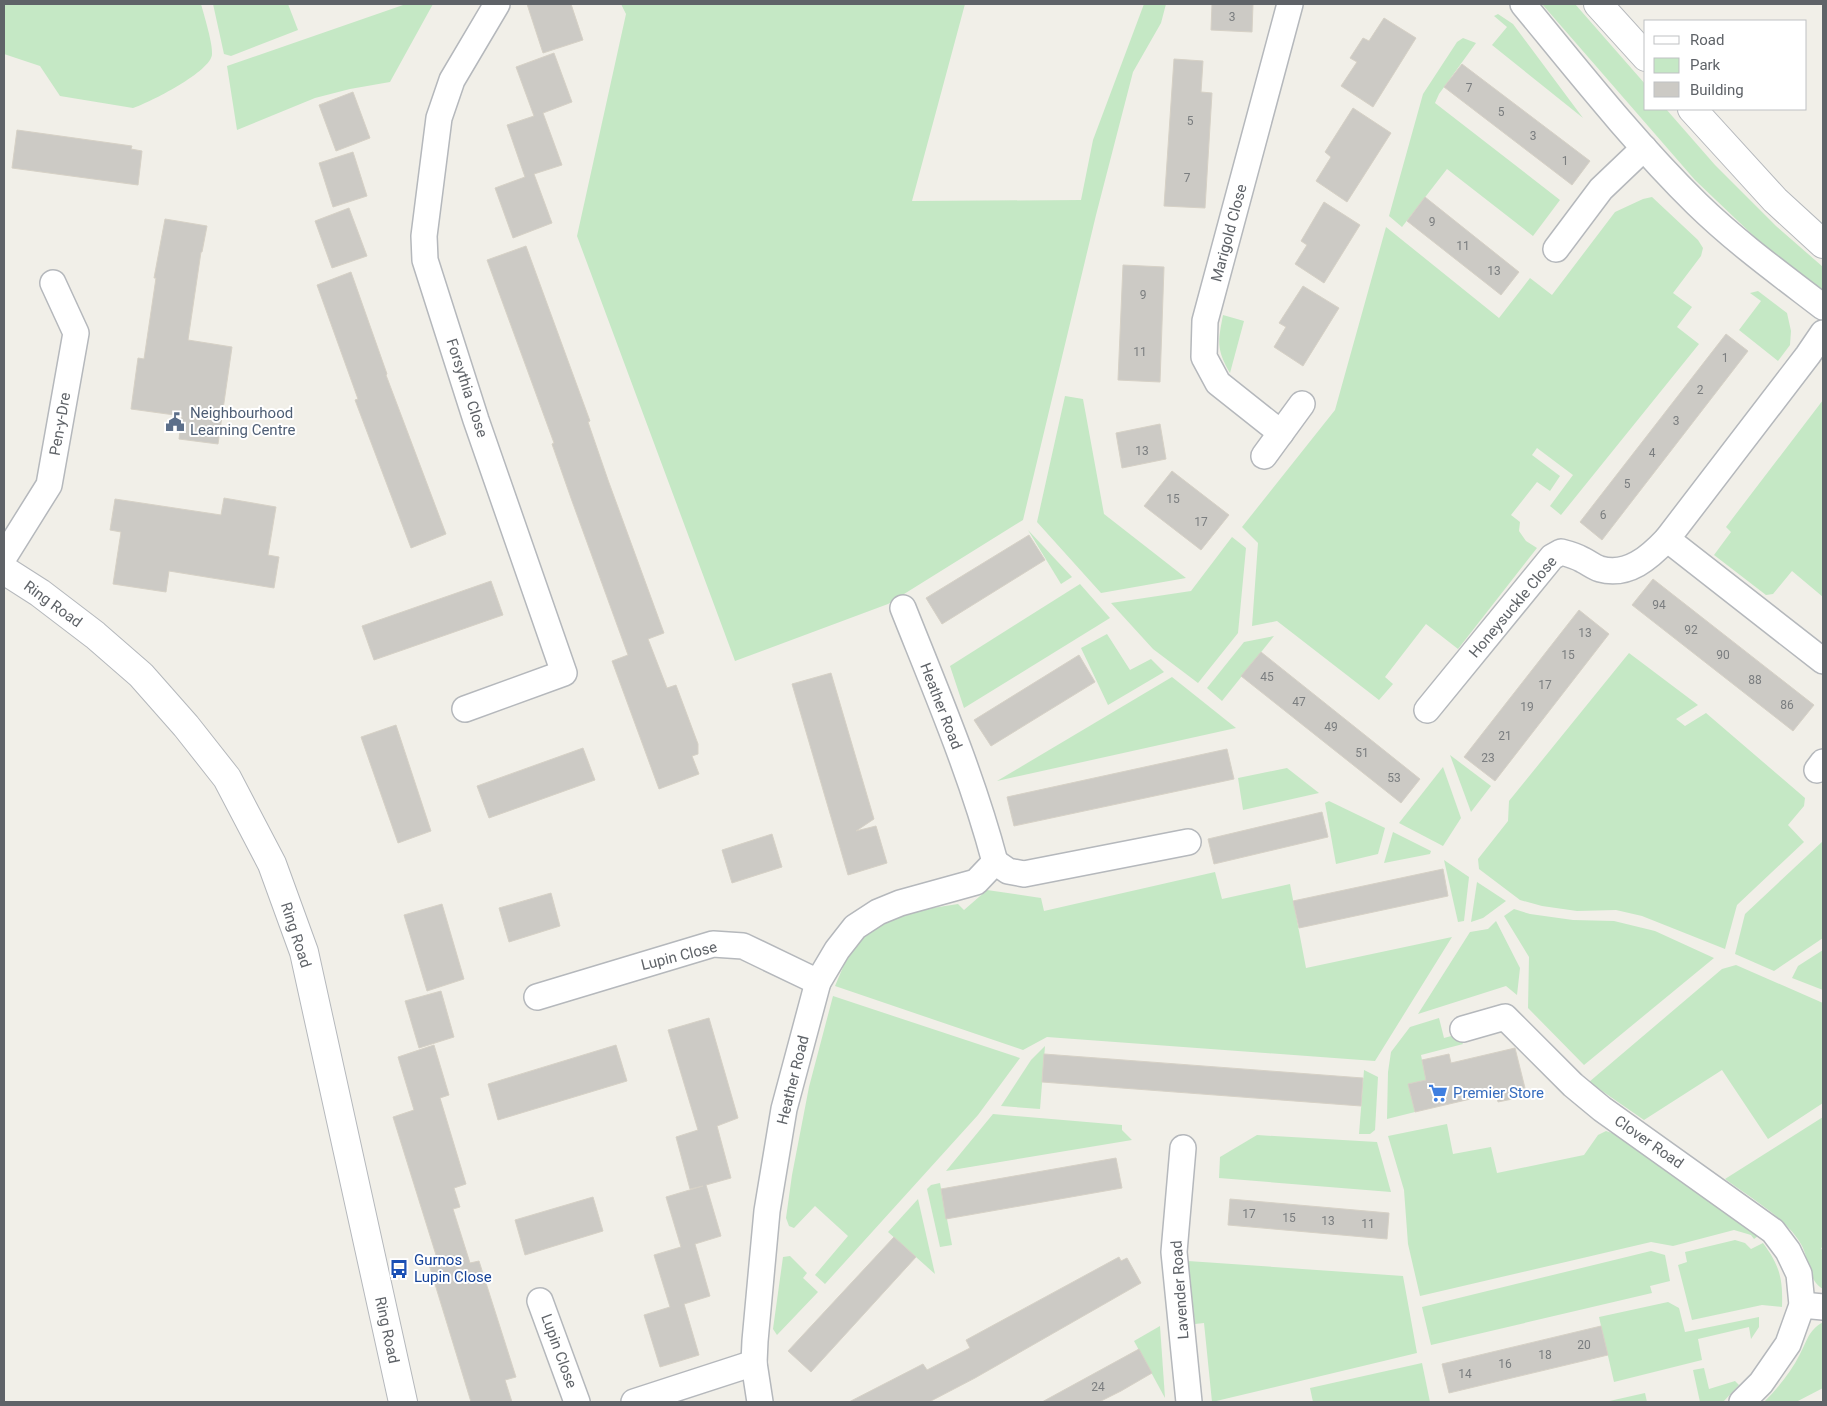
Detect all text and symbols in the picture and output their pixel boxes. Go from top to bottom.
house number: 3 [1229,10,1235,24]
legend [1644,20,1807,110]
text: Road [1690,31,1724,49]
text: Park [1690,56,1721,74]
house number: 7 [1466,81,1473,95]
text: Building [1690,81,1744,99]
house number: 5 [1498,105,1505,119]
house number: 5 [1187,114,1194,128]
house number: 3 [1530,129,1536,143]
house number: 1 [1562,154,1568,168]
house number: 7 [1184,171,1191,185]
street label: Marigold Close [1207,182,1251,284]
house number: 9 [1429,215,1435,229]
house number: 11 [1456,239,1470,253]
house number: 13 [1487,264,1501,278]
house number: 9 [1140,288,1146,302]
street label: Forsythia Close [443,336,491,440]
house number: 11 [1133,345,1147,359]
house number: 1 [1722,351,1728,365]
house number: 2 [1697,383,1704,397]
street label: Pen-y-Dre [46,391,74,457]
place label: Neighbourhood Learning Centre [190,404,295,439]
public building icon: Neighbourhood Learning Centre [164,411,186,433]
house number: 3 [1673,414,1679,428]
house number: 13 [1135,444,1149,458]
house number: 4 [1649,446,1656,460]
house number: 5 [1624,477,1631,491]
house number: 15 [1166,492,1180,506]
house number: 6 [1600,508,1607,522]
house number: 17 [1194,515,1208,529]
street label: Honeysuckle Close [1465,553,1561,661]
street label: Ring Road [20,577,86,631]
house number: 94 [1652,598,1666,612]
house number: 92 [1684,623,1698,637]
house number: 13 [1578,626,1592,640]
house number: 15 [1561,648,1575,662]
house number: 90 [1716,648,1730,662]
street label: Heather Road [916,660,966,752]
house number: 45 [1260,670,1274,684]
house number: 88 [1748,673,1762,687]
house number: 17 [1538,678,1552,692]
house number: 47 [1292,695,1306,709]
house number: 86 [1780,698,1794,712]
house number: 19 [1520,700,1534,714]
house number: 49 [1324,720,1338,734]
house number: 21 [1498,729,1512,743]
house number: 51 [1355,746,1369,760]
house number: 23 [1481,751,1495,765]
house number: 53 [1387,771,1401,785]
street label: Ring Road [277,900,315,970]
street label: Lupin Close [639,938,719,974]
street label: Heather Road [773,1034,813,1126]
supermarket icon: Premier Store [1427,1082,1449,1104]
place label: Premier Store [1453,1084,1544,1102]
street label: Clover Road [1611,1112,1687,1172]
house number: 17 [1242,1207,1256,1221]
house number: 15 [1282,1211,1296,1225]
house number: 13 [1321,1214,1335,1228]
house number: 11 [1361,1217,1375,1231]
street label: Lavender Road [1168,1240,1192,1340]
place label: Gurnos Lupin Close [414,1251,492,1286]
bus stop icon: Gurnos Lupin Close [388,1258,410,1280]
street label: Ring Road [371,1295,403,1365]
street label: Lupin Close [537,1311,581,1391]
house number: 20 [1577,1338,1591,1352]
house number: 18 [1538,1348,1552,1362]
house number: 16 [1498,1357,1512,1371]
house number: 14 [1458,1367,1472,1381]
house number: 24 [1091,1380,1105,1394]

